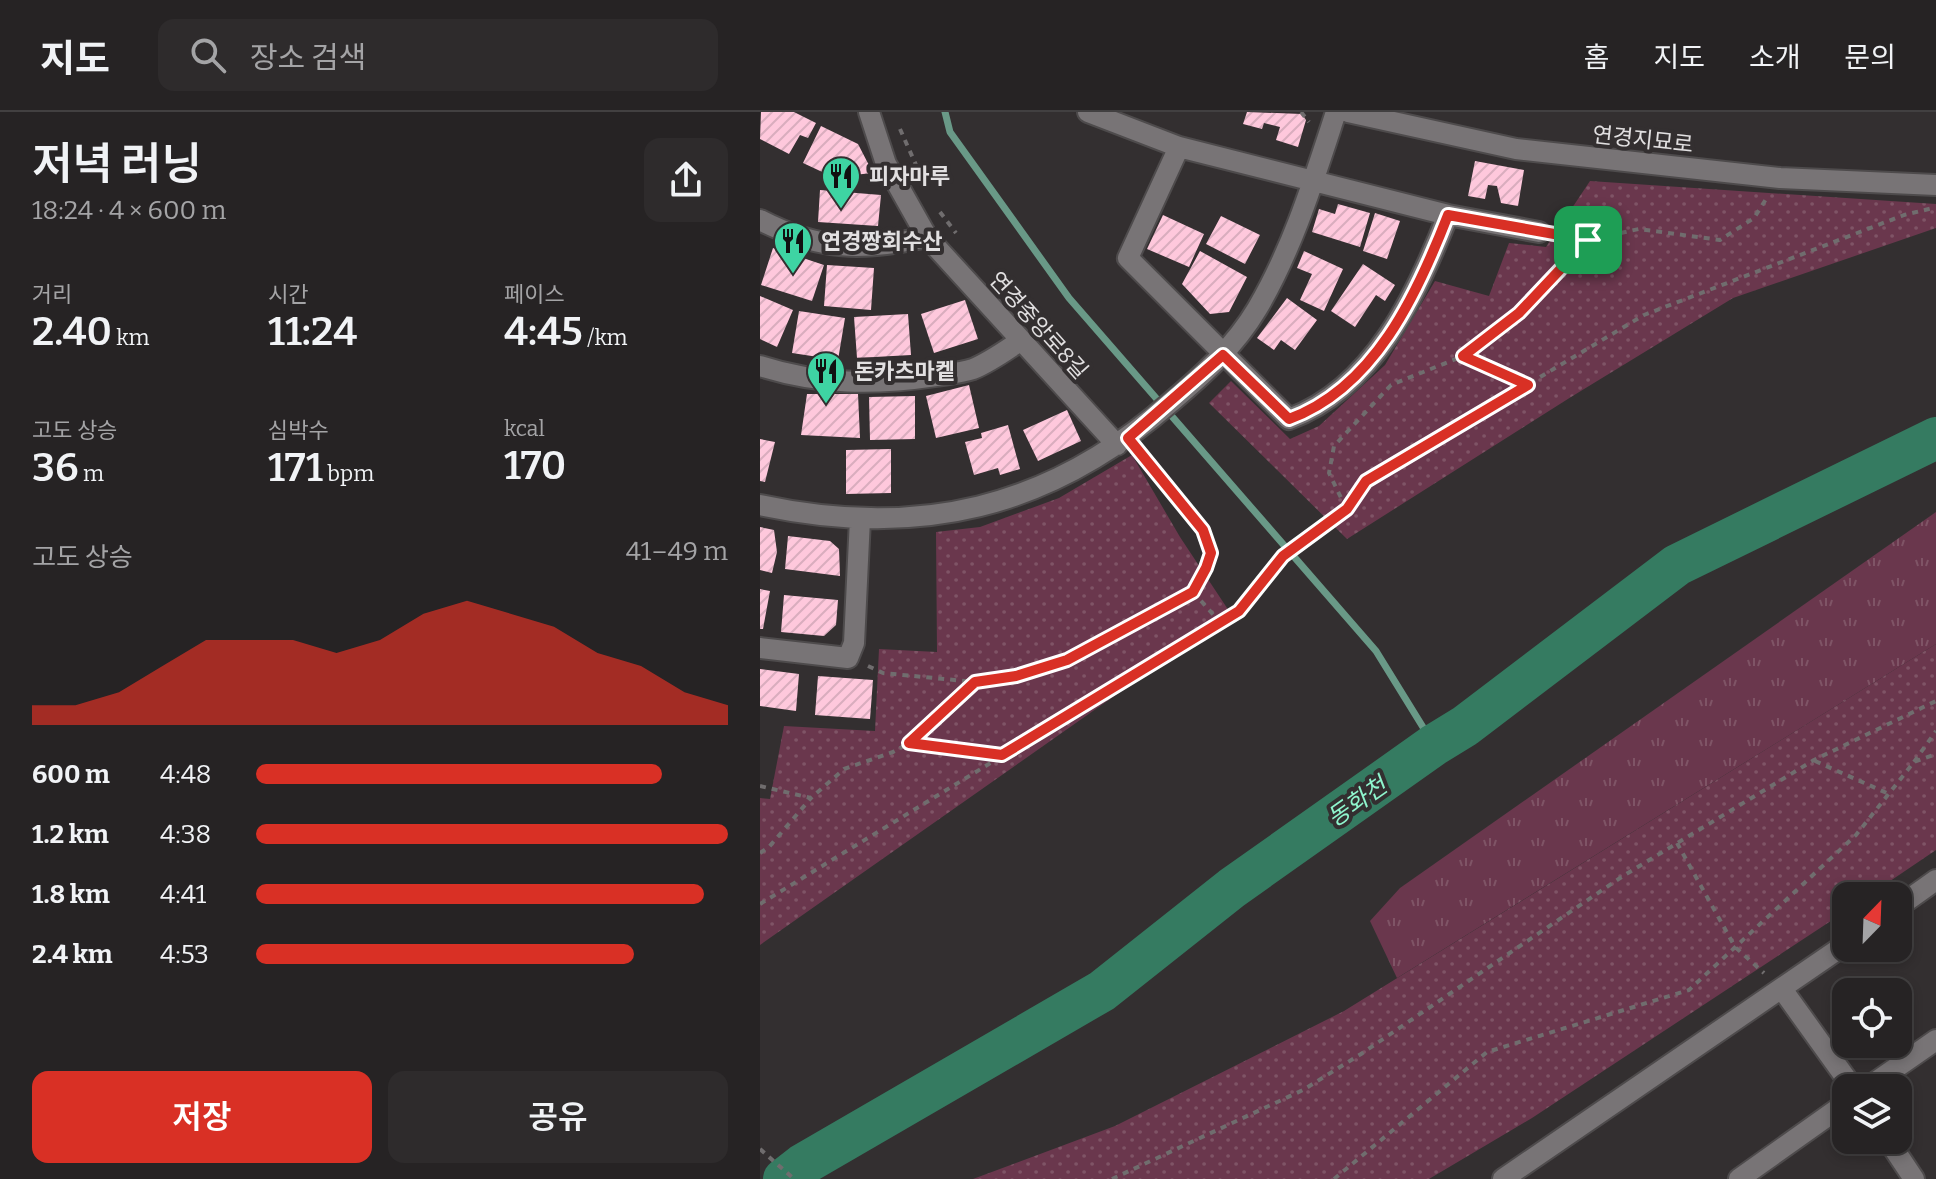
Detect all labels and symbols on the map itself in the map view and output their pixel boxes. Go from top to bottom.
street label: 연경지묘로 [1591,121,1695,158]
restaurant icon: 피자마루 [820,155,862,210]
place label: 피자마루 [869,163,950,190]
pin [1554,206,1622,274]
restaurant icon: 연경짱회수산 [772,220,814,275]
place label: 연경짱회수산 [821,228,942,255]
street label: 연경중앙로8길 [984,266,1094,384]
restaurant icon: 돈카츠마켙 [805,350,847,405]
place label: 돈카츠마켙 [854,358,955,385]
water label: 동화천 [1322,770,1395,832]
north arrow [1832,882,1912,962]

